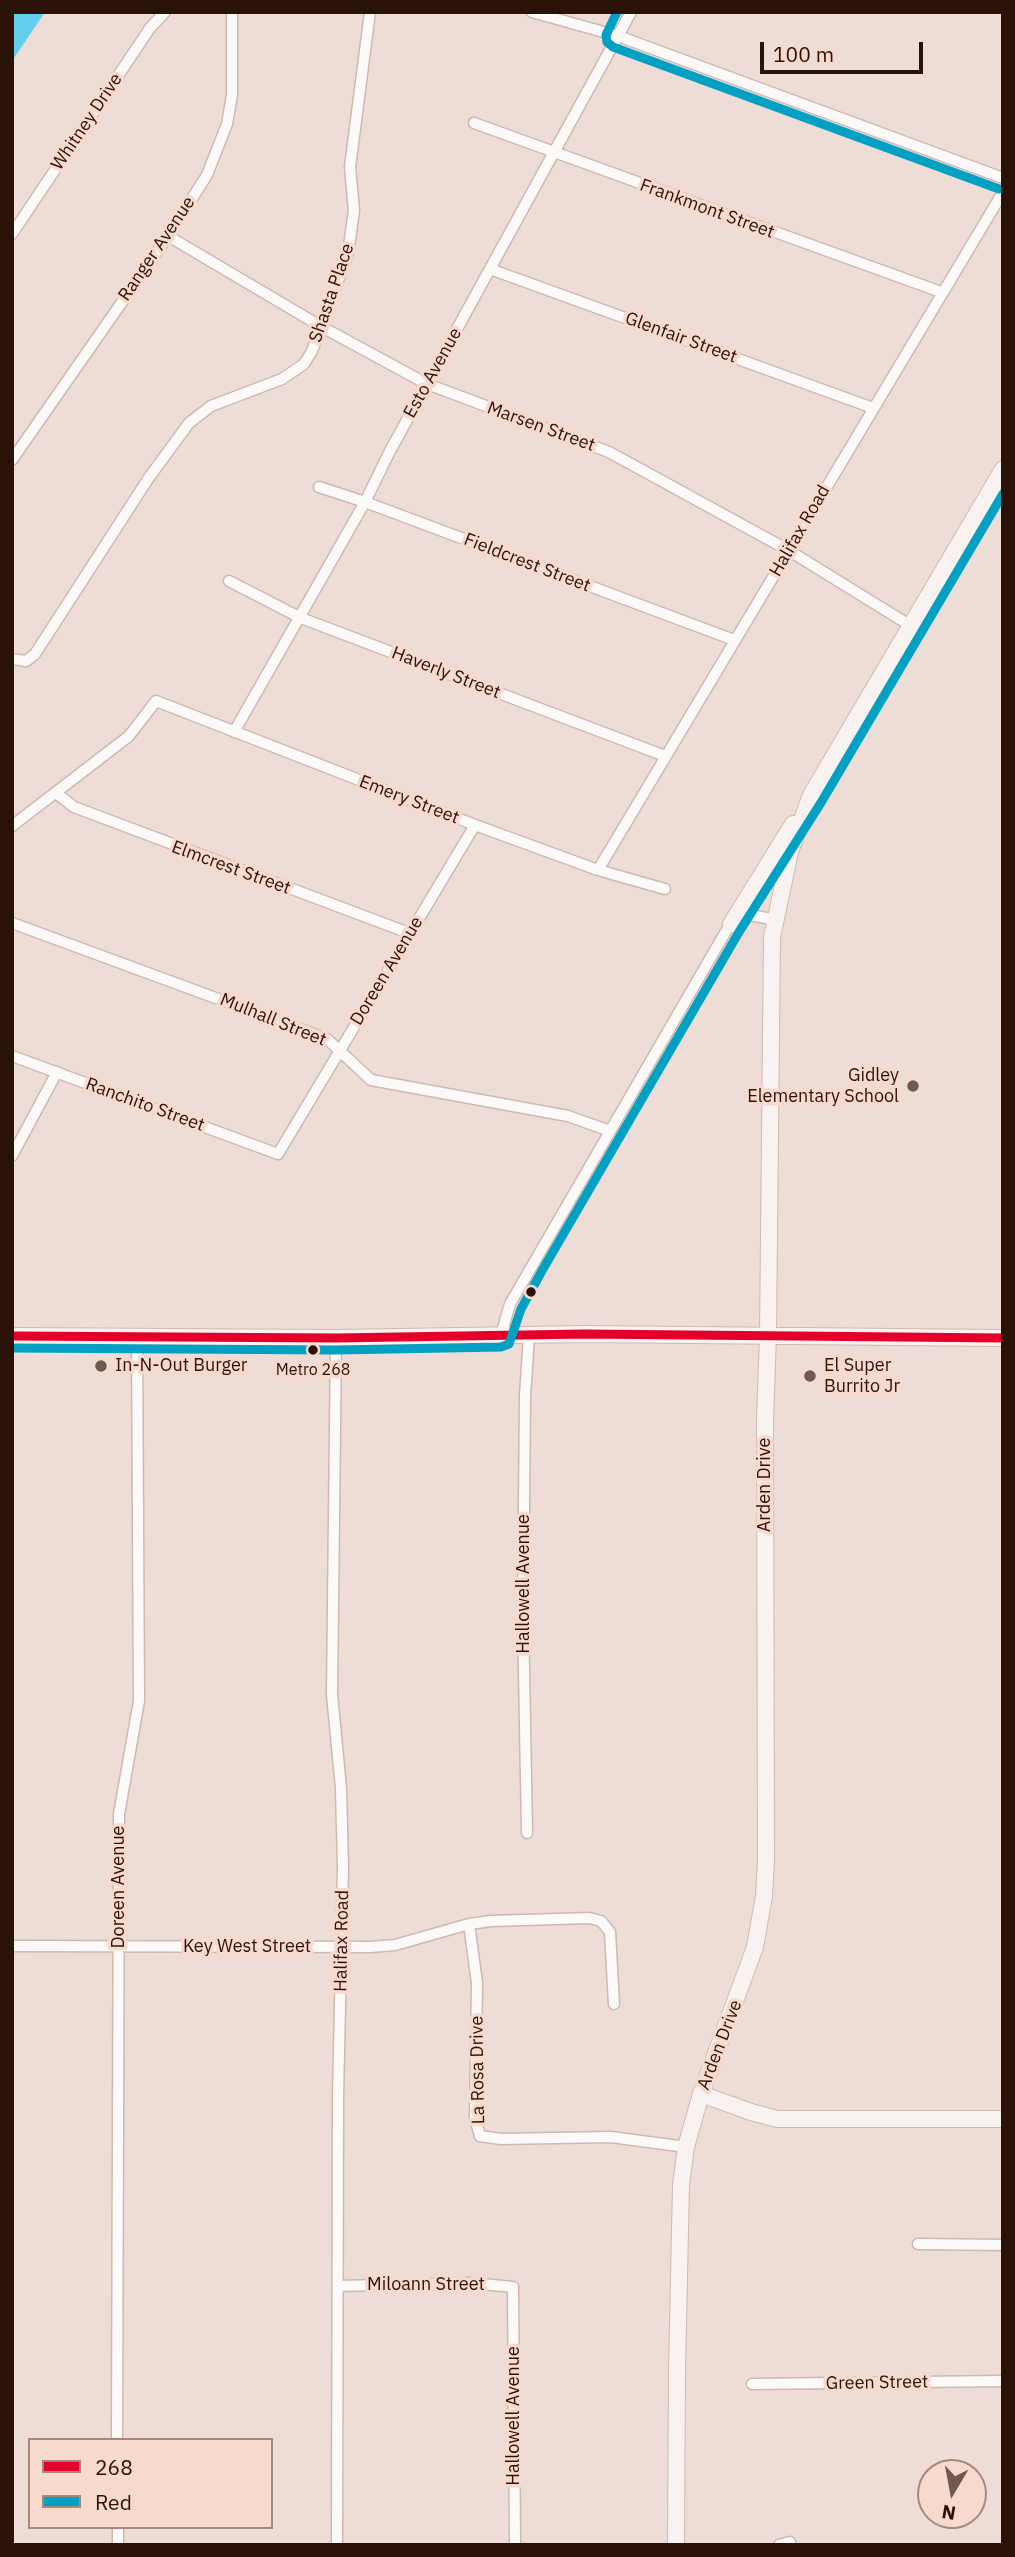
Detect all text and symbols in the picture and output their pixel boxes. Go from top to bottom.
scale bar [763,28,926,72]
text: 100 m [773,40,834,68]
street label: Whitney Drive [47,69,127,175]
street label: Frankmont Street [637,175,777,243]
street label: Ranger Avenue [114,193,200,305]
street label: Shasta Place [305,241,359,345]
street label: Glenfair Street [622,308,740,368]
street label: Esto Avenue [399,324,467,422]
street label: Marsen Street [484,397,598,457]
street label: Halifax Road [765,481,835,581]
street label: Fieldcrest Street [461,529,593,597]
street label: Haverly Street [389,642,503,704]
street label: Emery Street [356,771,462,829]
street label: Elmcrest Street [169,836,293,900]
street label: Doreen Avenue [346,913,428,1029]
street label: Mulhall Street [217,989,329,1051]
place label: Gidley Elementary School [747,1065,899,1108]
street label: Ranchito Street [83,1073,207,1137]
marker: Gidley Elementary School [905,1078,921,1094]
unlabelled marker [524,1285,538,1299]
marker: Metro 268 [306,1343,320,1357]
place label: In-N-Out Burger [115,1355,247,1377]
place label: El Super Burrito Jr [824,1355,900,1398]
marker: In-N-Out Burger [93,1358,109,1374]
place label: Metro 268 [276,1360,350,1380]
marker: El Super Burrito Jr [802,1368,818,1384]
street label: Arden Drive [754,1438,776,1532]
street label: Hallowell Avenue [513,1514,535,1654]
street label: Doreen Avenue [108,1825,130,1949]
street label: Halifax Road [330,1890,354,1992]
street label: Key West Street [183,1936,311,1958]
street label: Arden Drive [693,1997,747,2093]
street label: La Rosa Drive [466,2016,490,2124]
street label: Miloann Street [367,2274,485,2296]
street label: Hallowell Avenue [503,2346,525,2486]
street label: Green Street [826,2371,928,2395]
legend [28,2438,273,2529]
text: 268 [95,2453,133,2481]
north arrow [917,2459,987,2529]
text: Red [95,2488,132,2516]
text: N [940,2500,958,2526]

